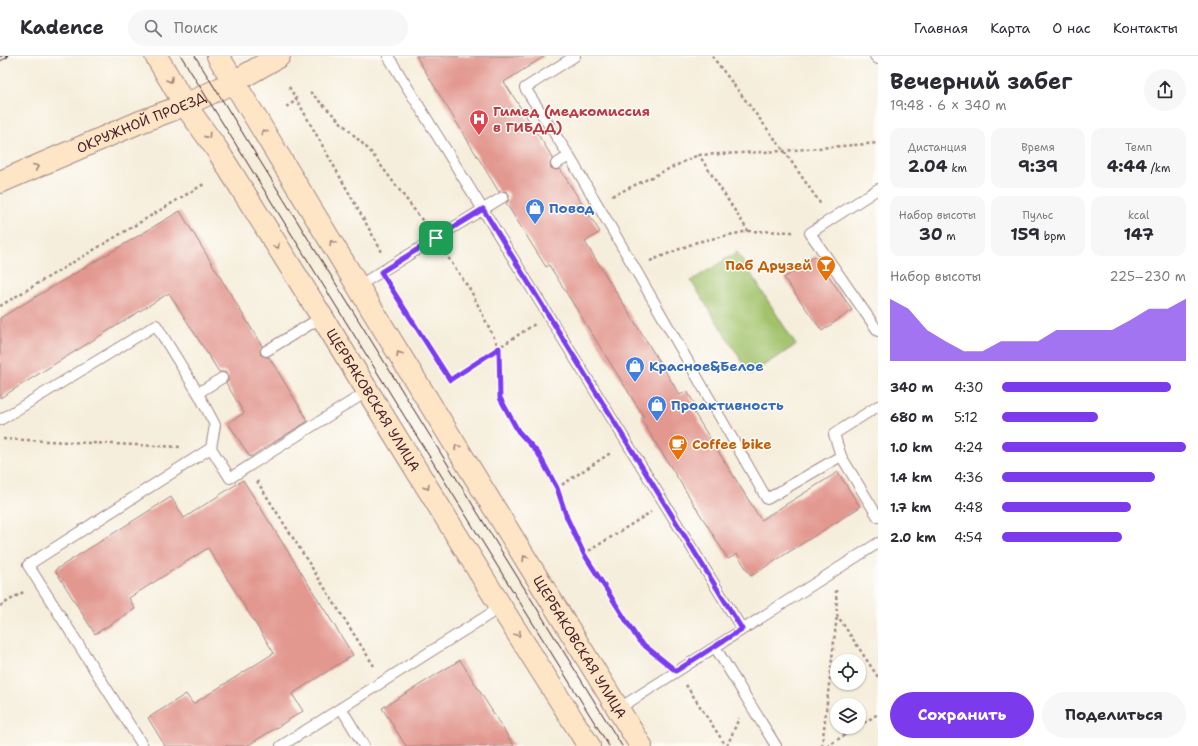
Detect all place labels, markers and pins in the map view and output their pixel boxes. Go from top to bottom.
place label: Гимед (медкомиссия в ГИБДД) [493,102,650,136]
hospital icon: Гимед (медкомиссия в ГИБДД) [468,108,490,136]
shop icon: Повод [524,197,546,225]
place label: Повод [549,199,595,217]
pin [419,221,453,255]
bar icon: Паб Друзей [815,254,837,282]
place label: Паб Друзей [725,256,812,274]
shop icon: Красное&Белое [624,355,646,383]
place label: Красное&Белое [649,357,764,375]
shop icon: Проактивность [646,394,668,422]
place label: Проактивность [671,396,784,414]
cafe icon: Coffee bike [667,433,689,461]
place label: Coffee bike [692,435,772,453]

